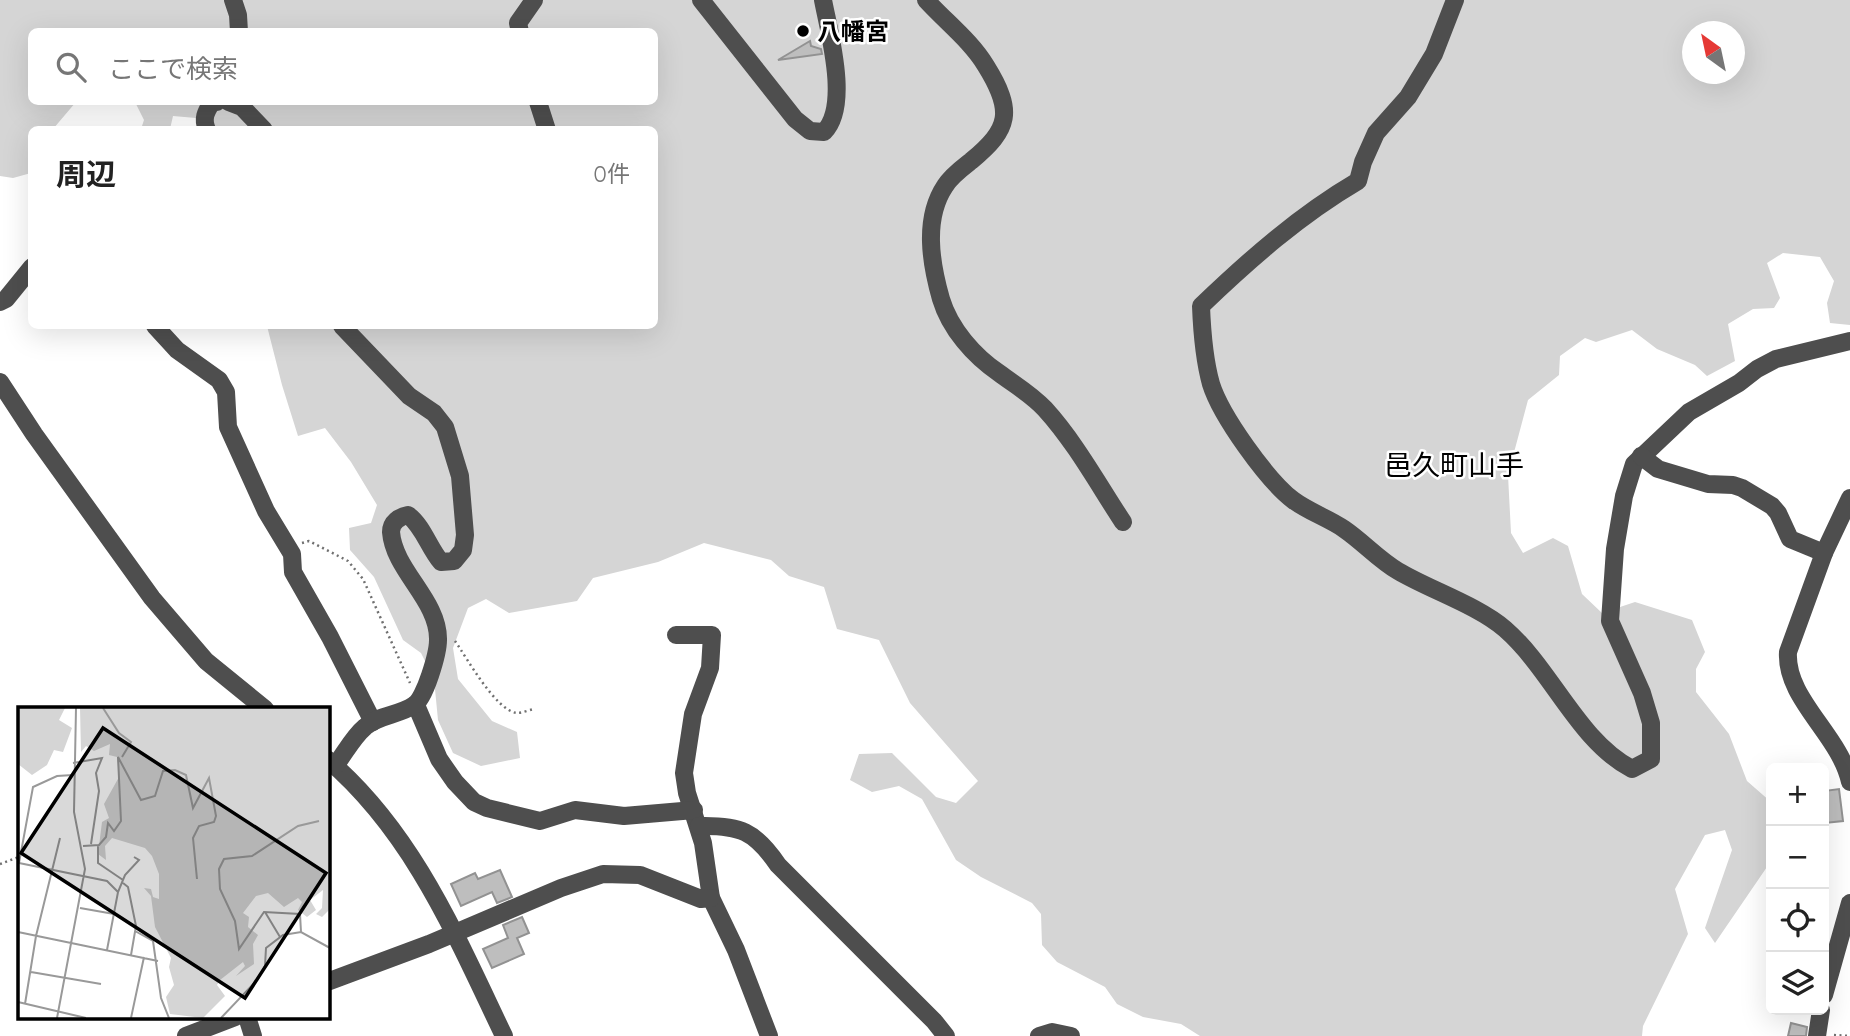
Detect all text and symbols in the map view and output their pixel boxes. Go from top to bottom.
place label: 八幡宮 [817,16,889,46]
north arrow [1682,21,1745,84]
marker: 八幡宮 [795,23,811,39]
search box [28,28,658,105]
icon: search [52,48,90,86]
text: ここで検索 [108,52,238,85]
text: 周辺 [56,155,116,193]
text: 0件 [593,159,630,188]
district label: 邑久町山手 [1384,447,1524,482]
inset map [18,707,329,1018]
map controls [1766,763,1829,1015]
button: + [1766,763,1829,826]
button: − [1766,826,1829,889]
button: locate [1766,889,1829,952]
button: layers [1766,952,1829,1015]

